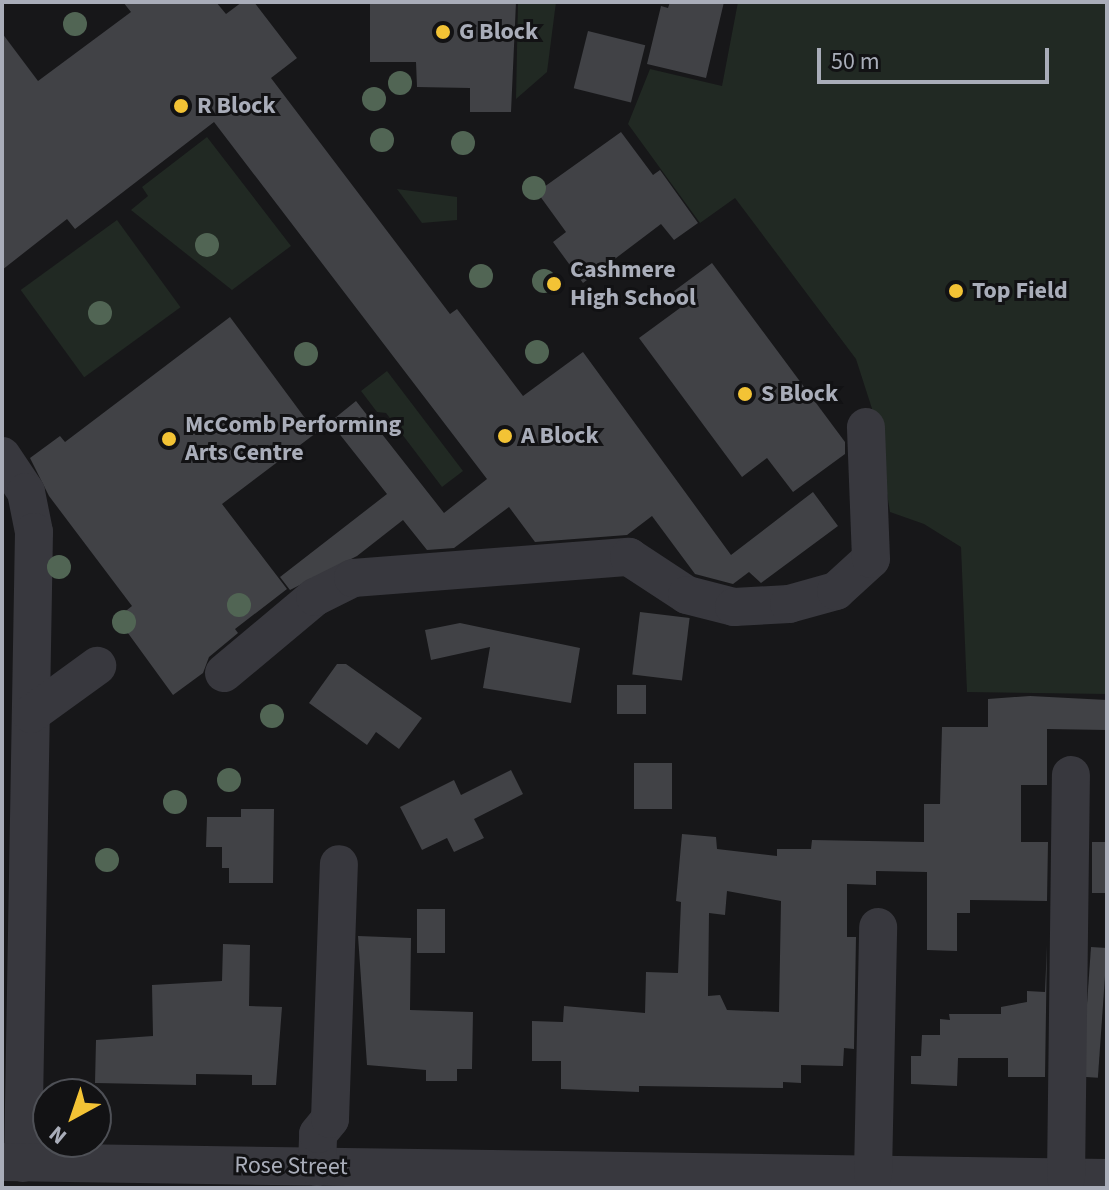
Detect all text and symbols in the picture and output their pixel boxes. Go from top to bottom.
place label: G Block [459,18,538,46]
marker: G Block [434,23,452,41]
scale bar [821,32,1053,82]
text: 50 m [831,44,880,79]
place label: R Block [197,92,276,120]
marker: R Block [172,97,190,115]
place label: Cashmere High School [570,256,696,312]
marker: Cashmere High School [545,275,563,293]
place label: Top Field [972,277,1068,305]
marker: Top Field [947,282,965,300]
place label: S Block [761,380,838,408]
marker: S Block [736,385,754,403]
place label: McComb Performing Arts Centre [185,411,401,467]
place label: A Block [521,422,599,450]
marker: A Block [496,427,514,445]
marker: McComb Performing Arts Centre [160,430,178,448]
north arrow [32,1078,112,1158]
text: N [42,1118,74,1152]
street label: Rose Street [234,1151,348,1181]

